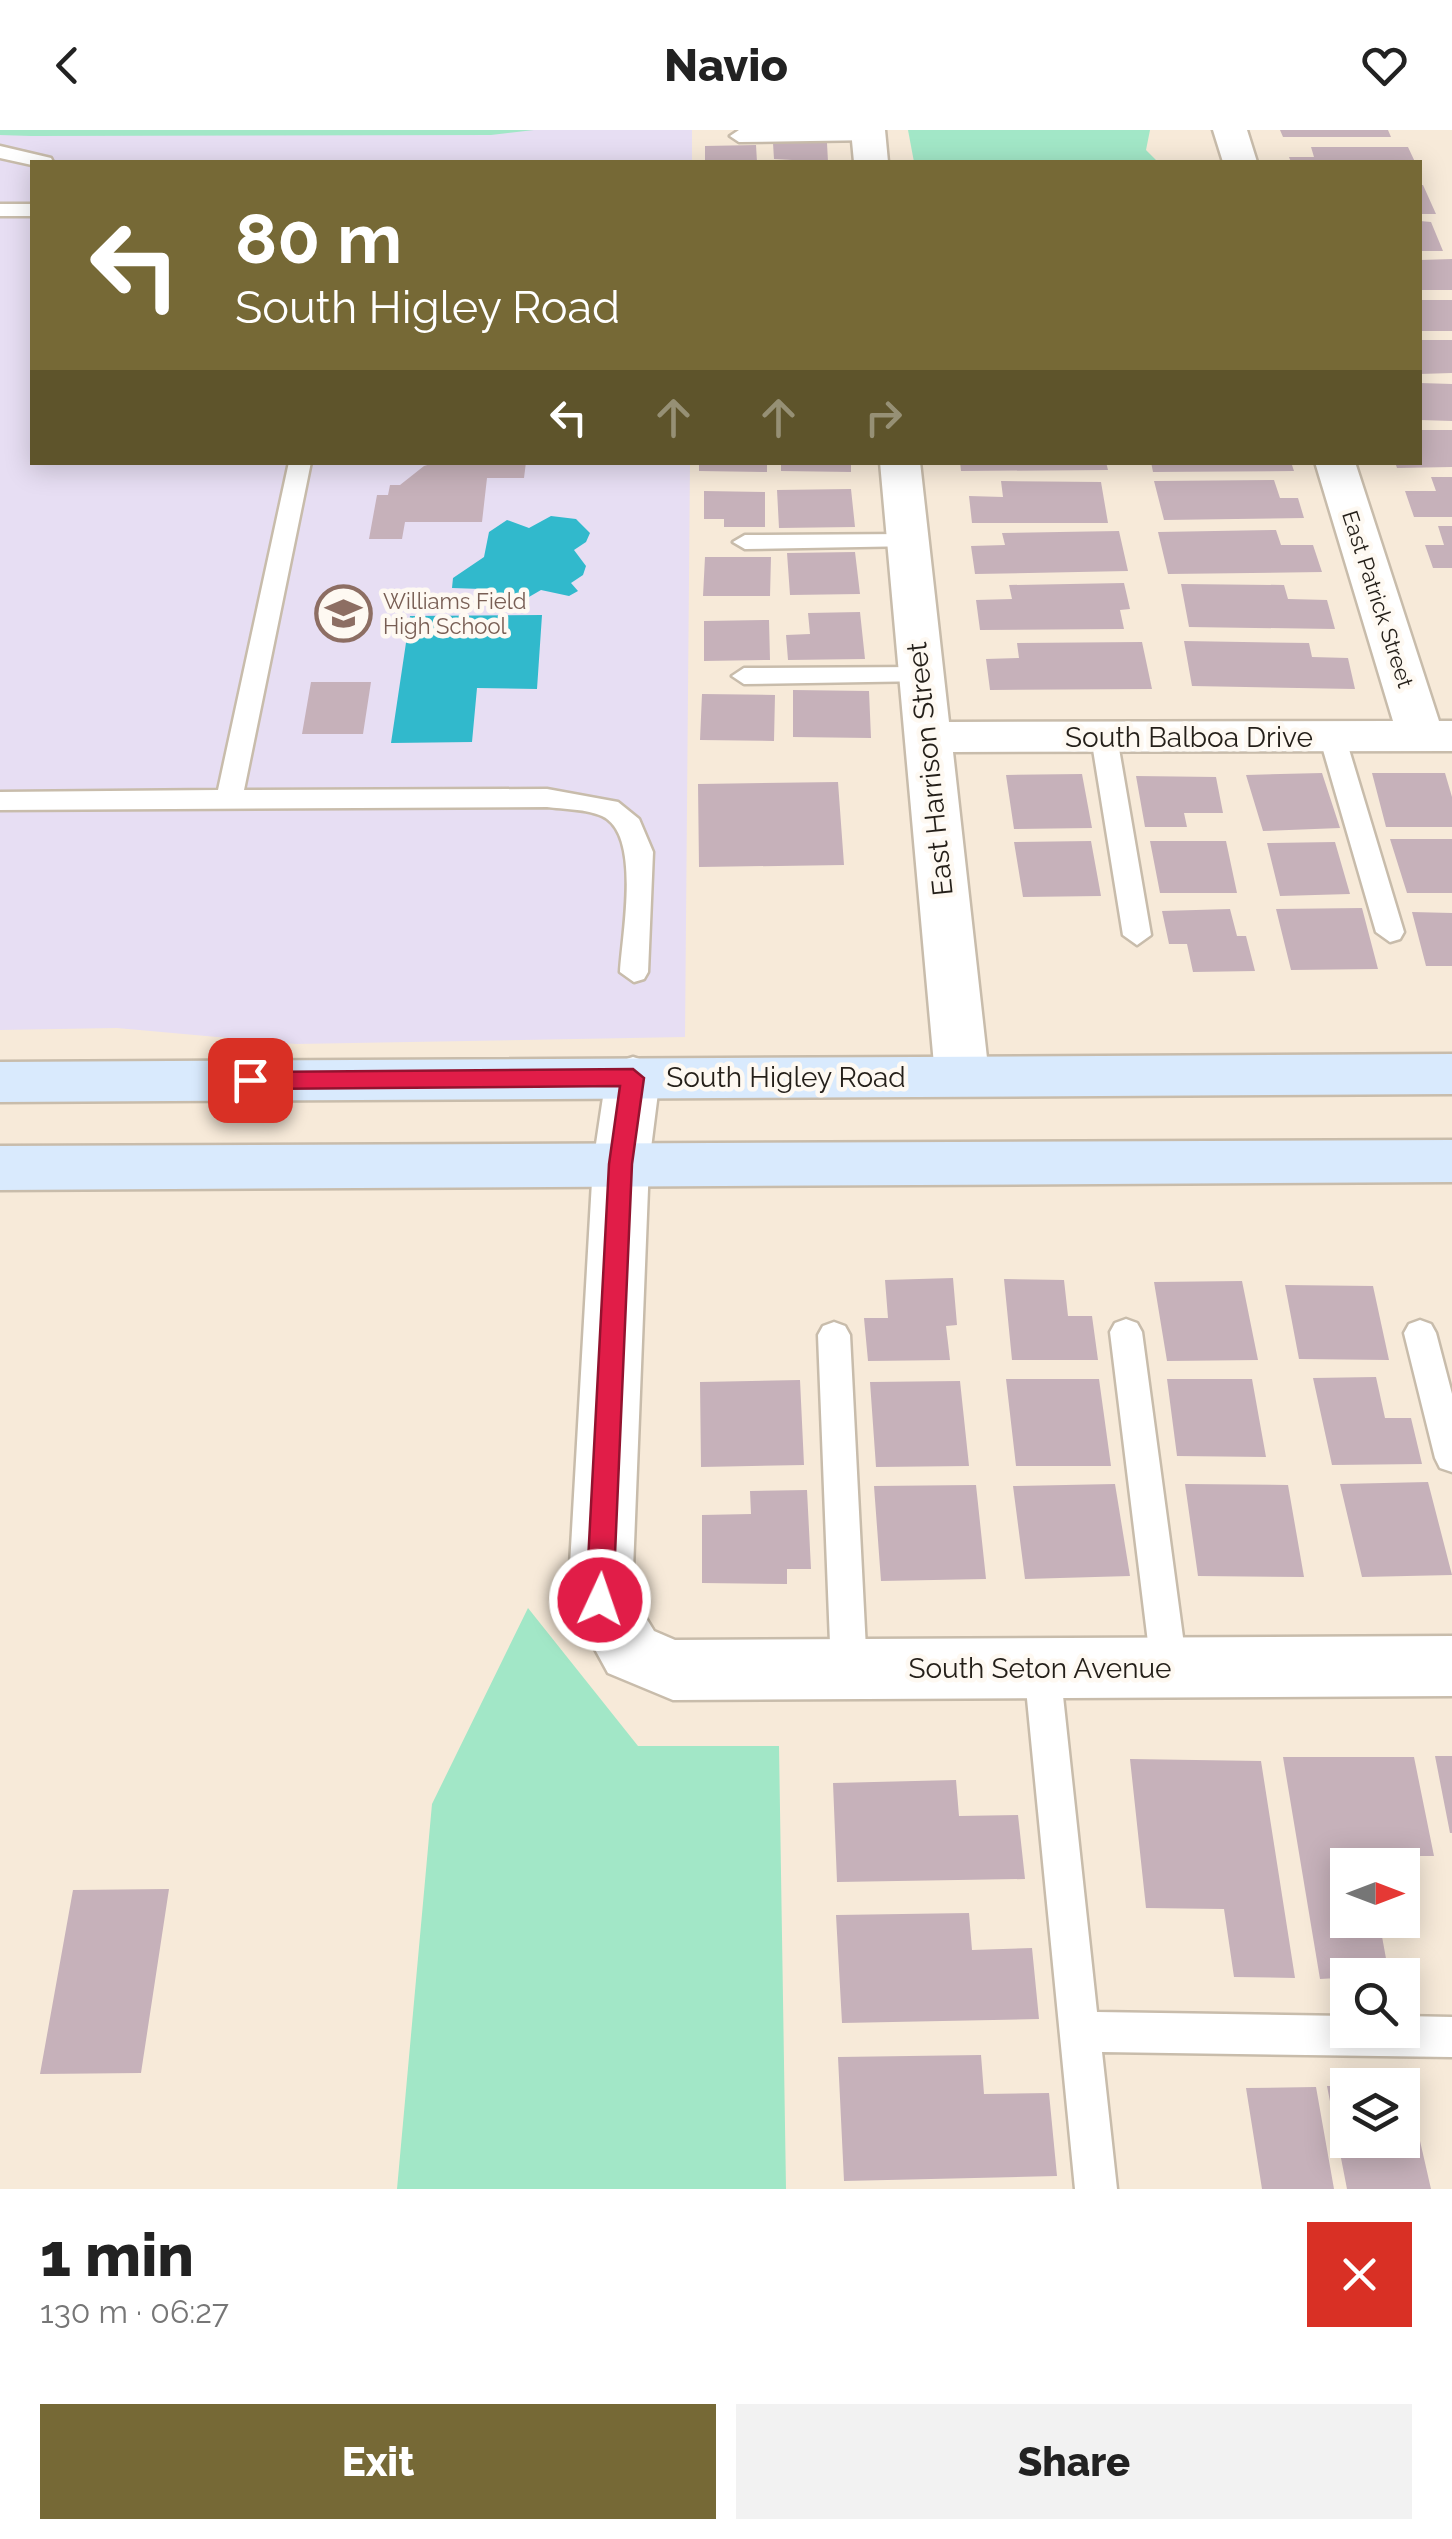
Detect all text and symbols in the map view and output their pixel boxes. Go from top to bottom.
icon: back [40,38,95,93]
icon: heart [1357,38,1412,93]
text: Navio [664,39,788,92]
text: 80 m [235,197,402,279]
icon: left [70,200,200,330]
text: South Higley Road [235,281,620,334]
icon: left [541,390,596,445]
icon: ahead [646,390,701,445]
icon: ahead [751,390,806,445]
icon: right [856,390,911,445]
street label: East Patrick Street [1337,507,1419,691]
school or university icon: Williams Field High School [314,584,374,644]
place label: Williams Field High School [383,588,526,639]
street label: East Harrison Street [900,640,960,898]
street label: South Balboa Drive [1065,721,1313,754]
pin [208,1038,293,1123]
icon: arrive [223,1053,278,1108]
street label: South Higley Road [666,1061,906,1094]
position arrow [548,1548,652,1652]
street label: South Seton Avenue [908,1652,1172,1685]
north arrow [1330,1848,1420,1938]
map controls [1330,1848,1420,2158]
button: search [1330,1958,1420,2048]
button: layers [1330,2068,1420,2158]
text: 1 min [40,2220,194,2290]
button: close [1307,2222,1412,2327]
text: 130 m · 06:27 [40,2293,229,2330]
button: Exit [40,2404,716,2519]
button: Share [736,2404,1412,2519]

